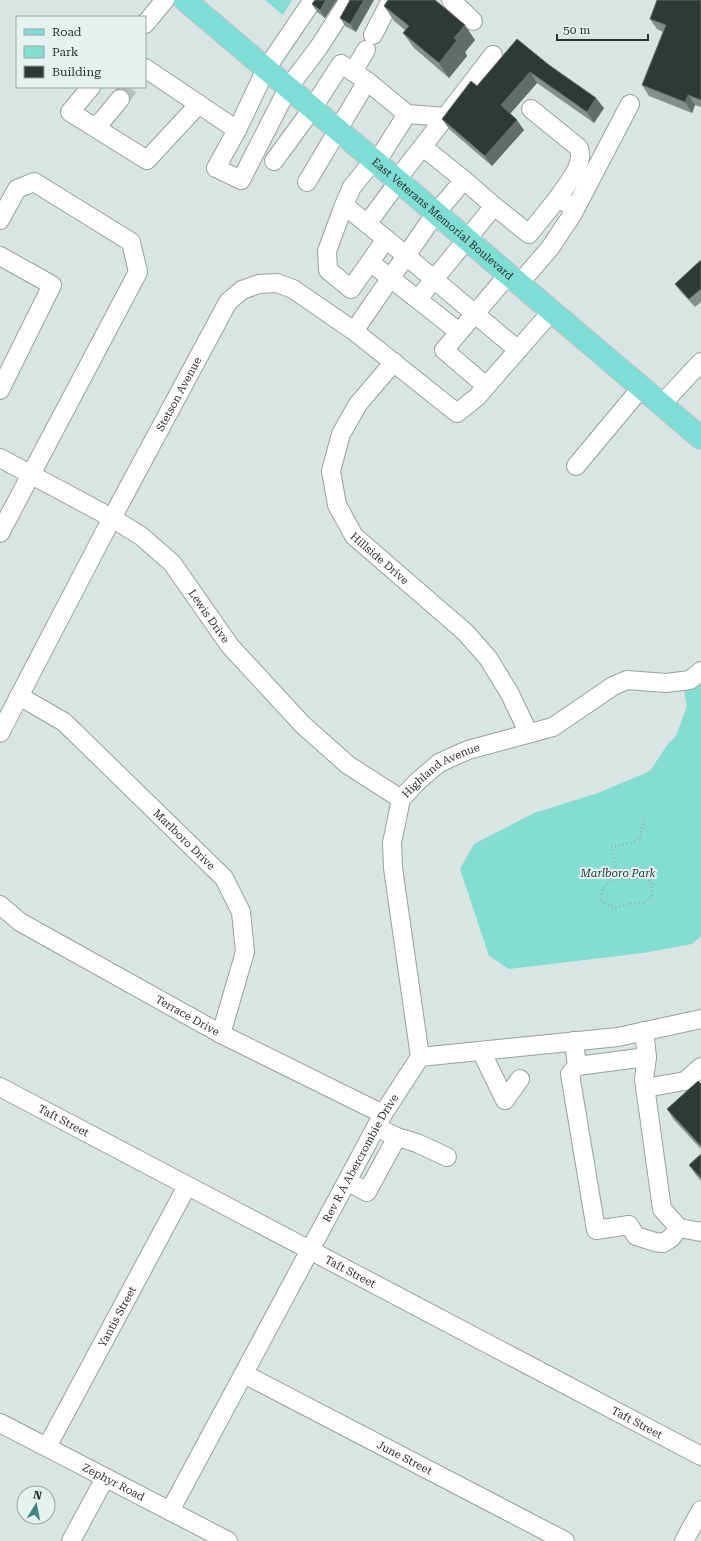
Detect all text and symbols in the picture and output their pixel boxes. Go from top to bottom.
legend [16,16,146,88]
scale bar [557,16,648,42]
text: 50 m [563,23,590,37]
text: Road [52,25,82,39]
text: Park [52,45,79,59]
text: Building [52,65,101,79]
street label: East Veterans Memorial Boulevard [369,155,516,282]
street label: Stetson Avenue [153,355,204,433]
street label: Hillside Drive [348,529,412,587]
street label: Lewis Drive [186,587,232,645]
street label: Highland Avenue [399,741,481,800]
street label: Marlboro Drive [151,806,218,872]
park label: Marlboro Park [580,867,656,880]
street label: Terrace Drive [153,992,222,1038]
street label: Rev R A Abercrombie Drive [320,1091,401,1224]
street label: Taft Street [36,1102,91,1139]
street label: Taft Street [323,1253,378,1290]
street label: Yantis Street [95,1284,139,1349]
street label: Taft Street [609,1404,665,1441]
street label: June Street [375,1438,434,1477]
street label: Zephyr Road [80,1460,147,1503]
north arrow [16,1485,56,1525]
text: N [32,1489,43,1503]

